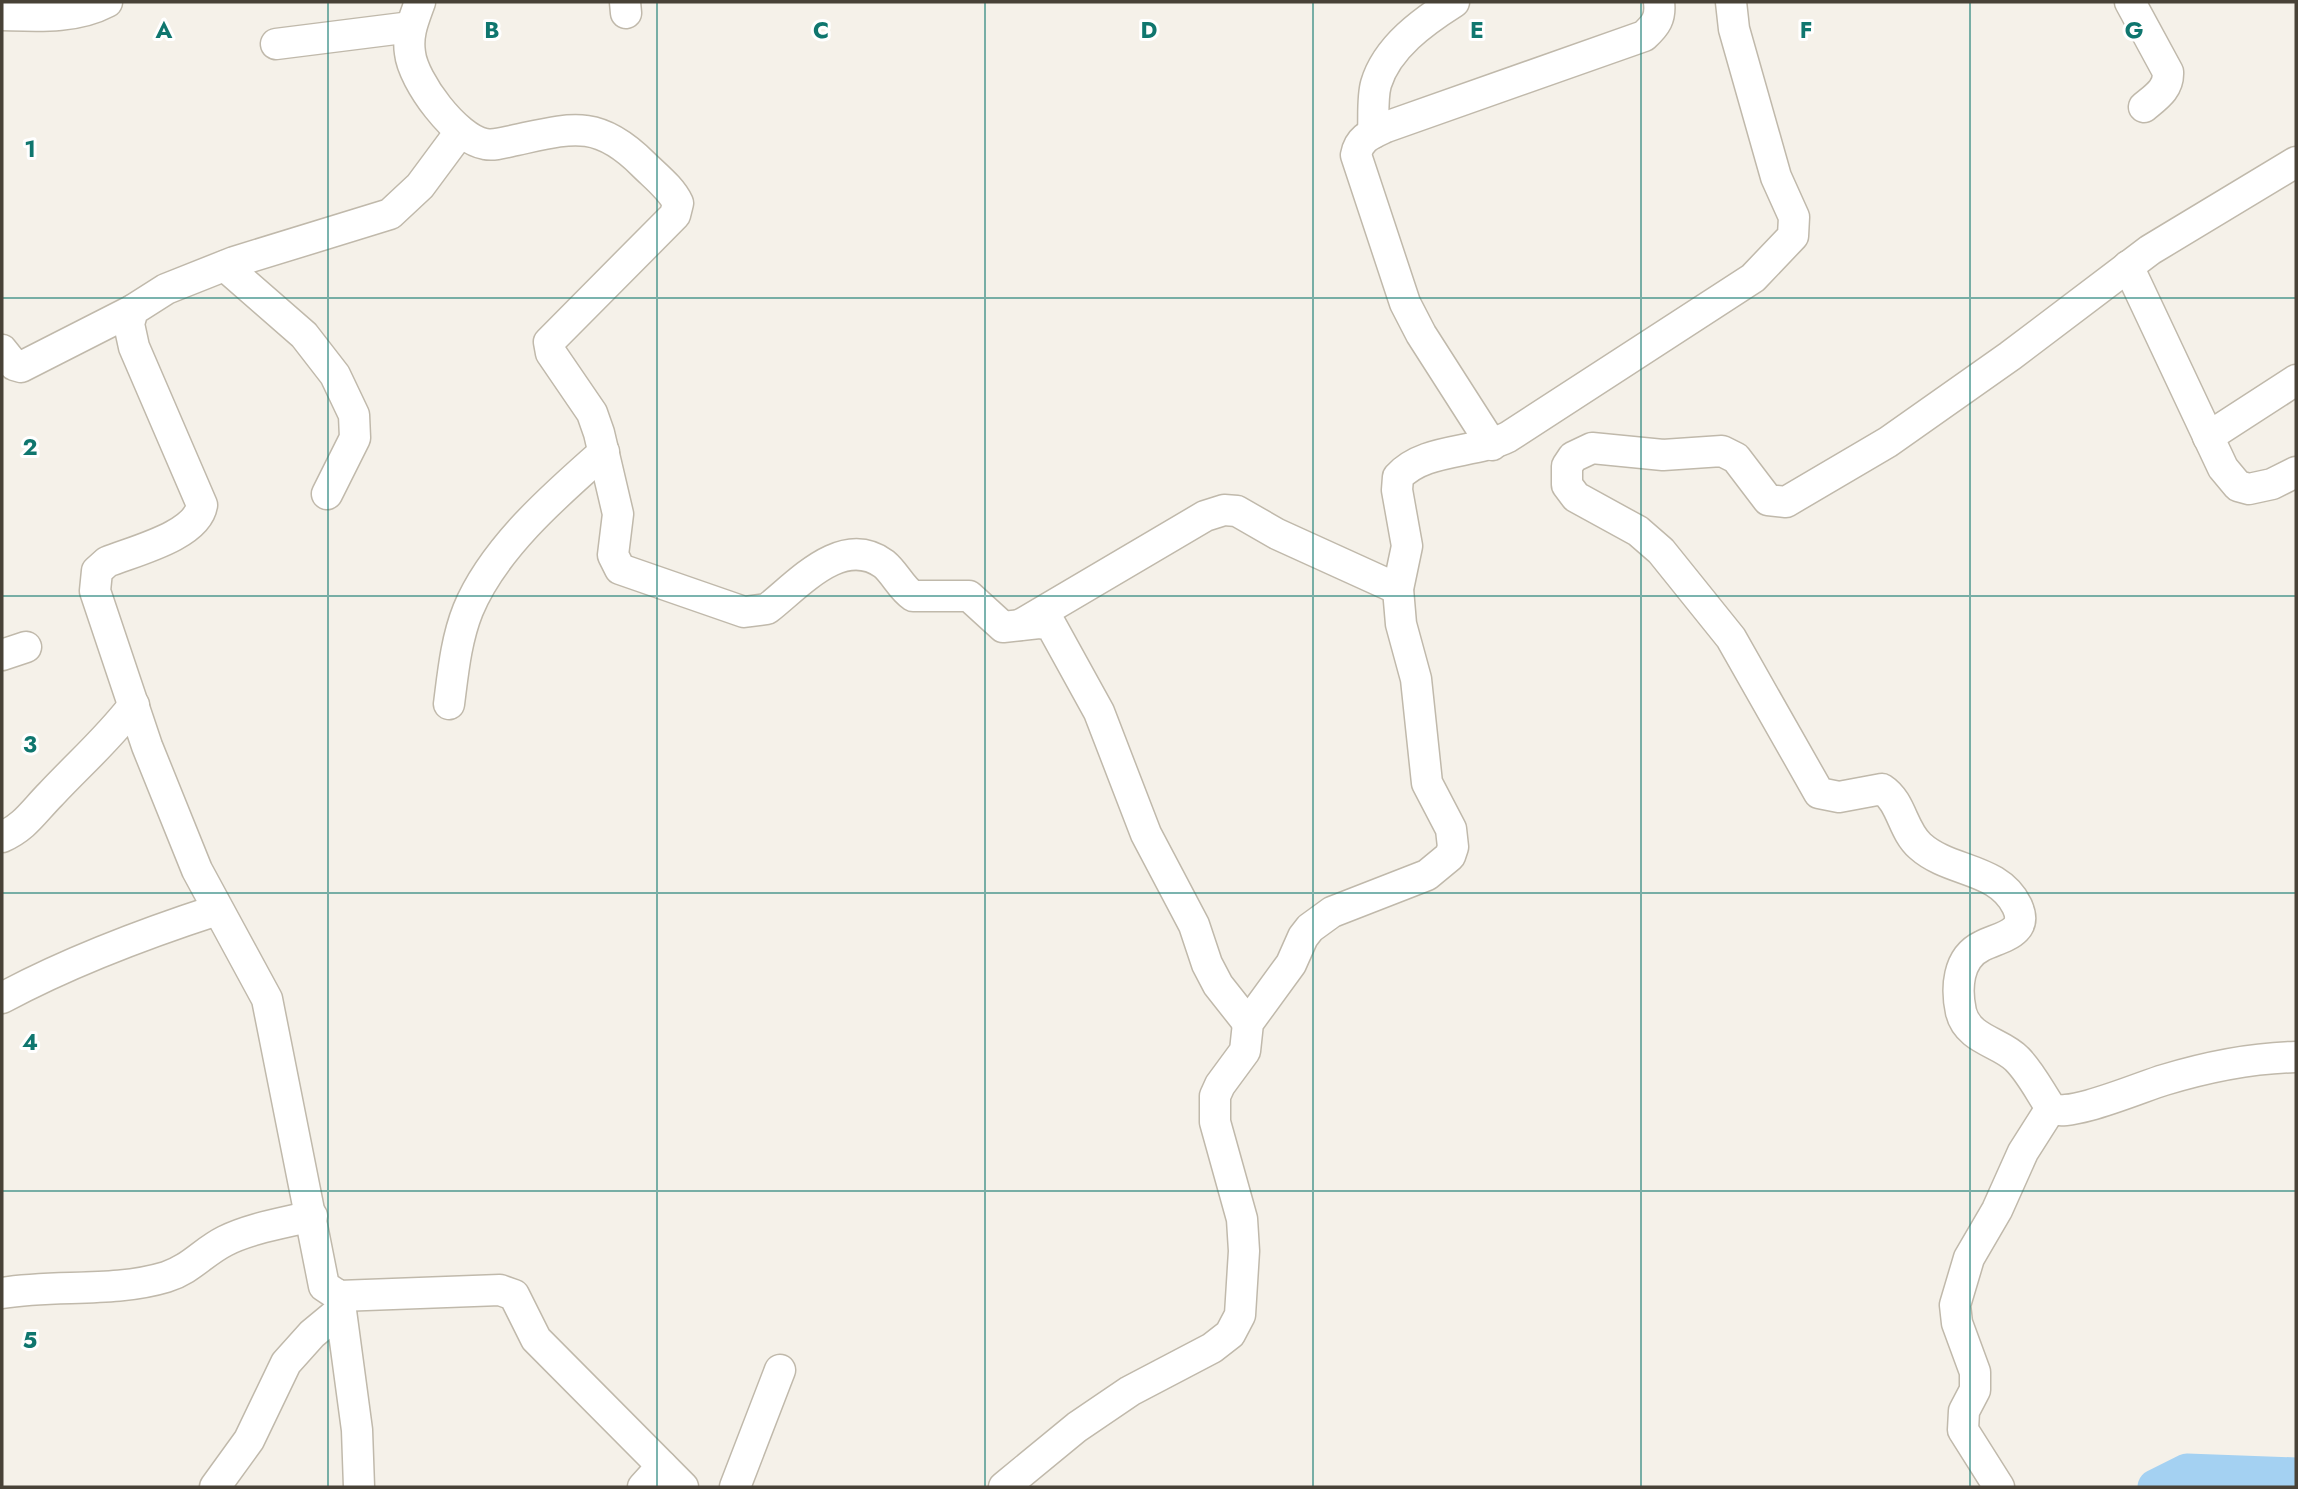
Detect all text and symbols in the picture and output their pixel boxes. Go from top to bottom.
text: A [155,13,173,47]
text: B [484,13,500,47]
text: C [813,13,829,47]
text: D [1141,13,1158,47]
text: E [1470,13,1484,47]
text: F [1800,13,1812,47]
text: G [2125,13,2143,47]
text: 1 [24,132,36,166]
text: 2 [22,430,38,464]
text: 3 [23,727,37,761]
text: 4 [22,1025,38,1059]
text: 5 [23,1323,37,1357]

